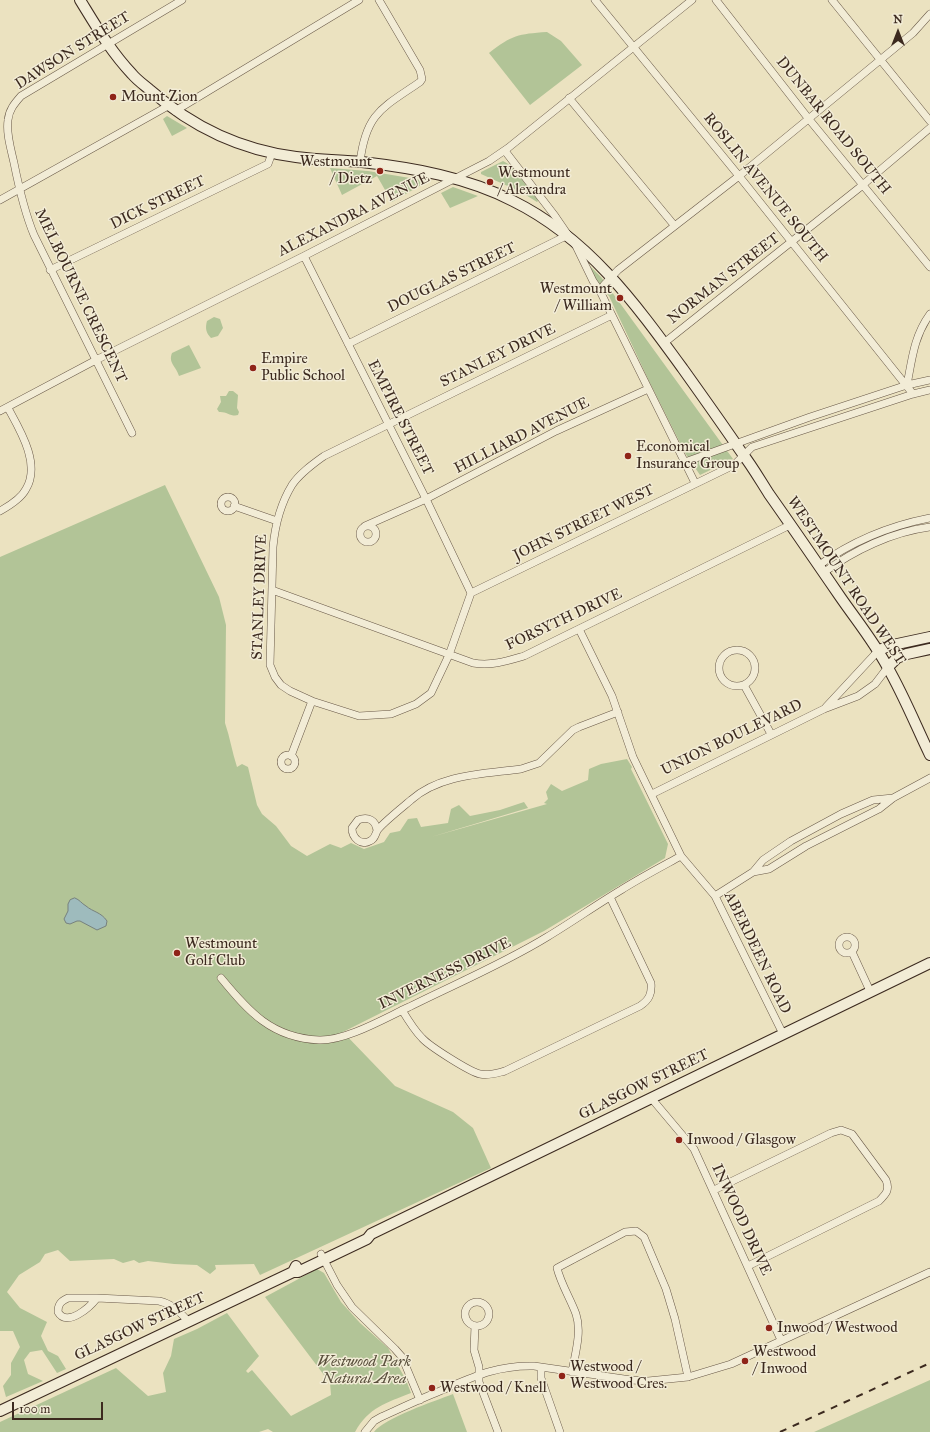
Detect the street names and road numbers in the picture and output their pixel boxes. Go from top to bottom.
street label: DAWSON STREET [12,8,134,94]
street label: DUNBAR ROAD SOUTH [772,54,894,198]
street label: ROSLIN AVENUE SOUTH [699,109,831,267]
street label: ALEXANDRA AVENUE [275,169,433,261]
street label: DICK STREET [108,172,208,234]
street label: MELBOURNE CRESCENT [30,206,130,386]
street label: NORMAN STREET [664,230,784,328]
street label: DOUGLAS STREET [385,239,519,317]
street label: STANLEY DRIVE [438,320,558,392]
street label: EMPIRE STREET [363,357,437,479]
street label: HILLIARD AVENUE [451,394,593,478]
street label: JOHN STREET WEST [511,481,657,565]
street label: WESTMOUNT ROAD WEST [783,493,909,669]
street label: STANLEY DRIVE [249,534,271,660]
street label: FORSYTH DRIVE [503,585,625,655]
street label: UNION BOULEVARD [659,696,805,780]
street label: ABERDEEN ROAD [720,889,794,1017]
street label: INVERNESS DRIVE [376,934,514,1014]
street label: GLASGOW STREET [576,1046,712,1124]
street label: INWOOD DRIVE [707,1161,775,1279]
street label: GLASGOW STREET [72,1289,208,1365]

